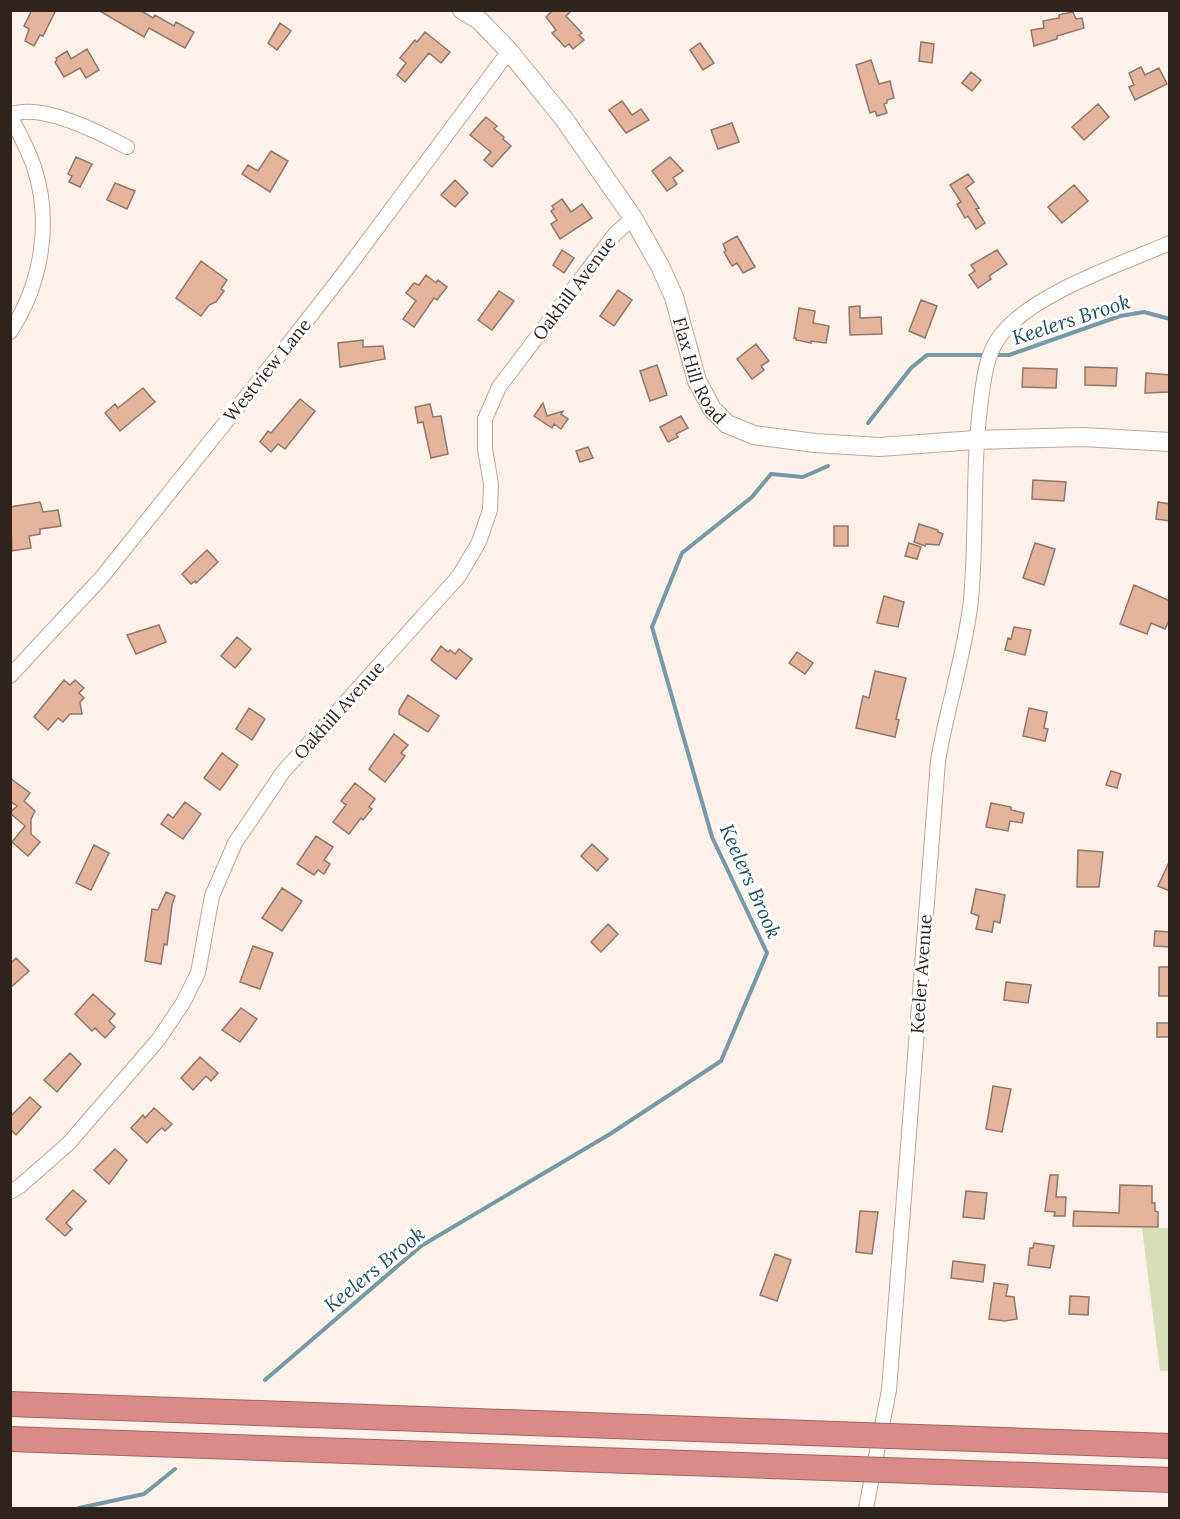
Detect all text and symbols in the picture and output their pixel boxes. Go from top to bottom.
street label: Oakhill Avenue [527,231,621,345]
water label: Keelers Brook [1009,288,1133,350]
street label: Westview Lane [218,313,316,426]
street label: Flax Hill Road [668,314,732,429]
street label: Oakhill Avenue [289,656,389,764]
water label: Keelers Brook [715,820,787,942]
street label: Keeler Avenue [905,913,937,1035]
water label: Keelers Brook [319,1221,429,1317]

